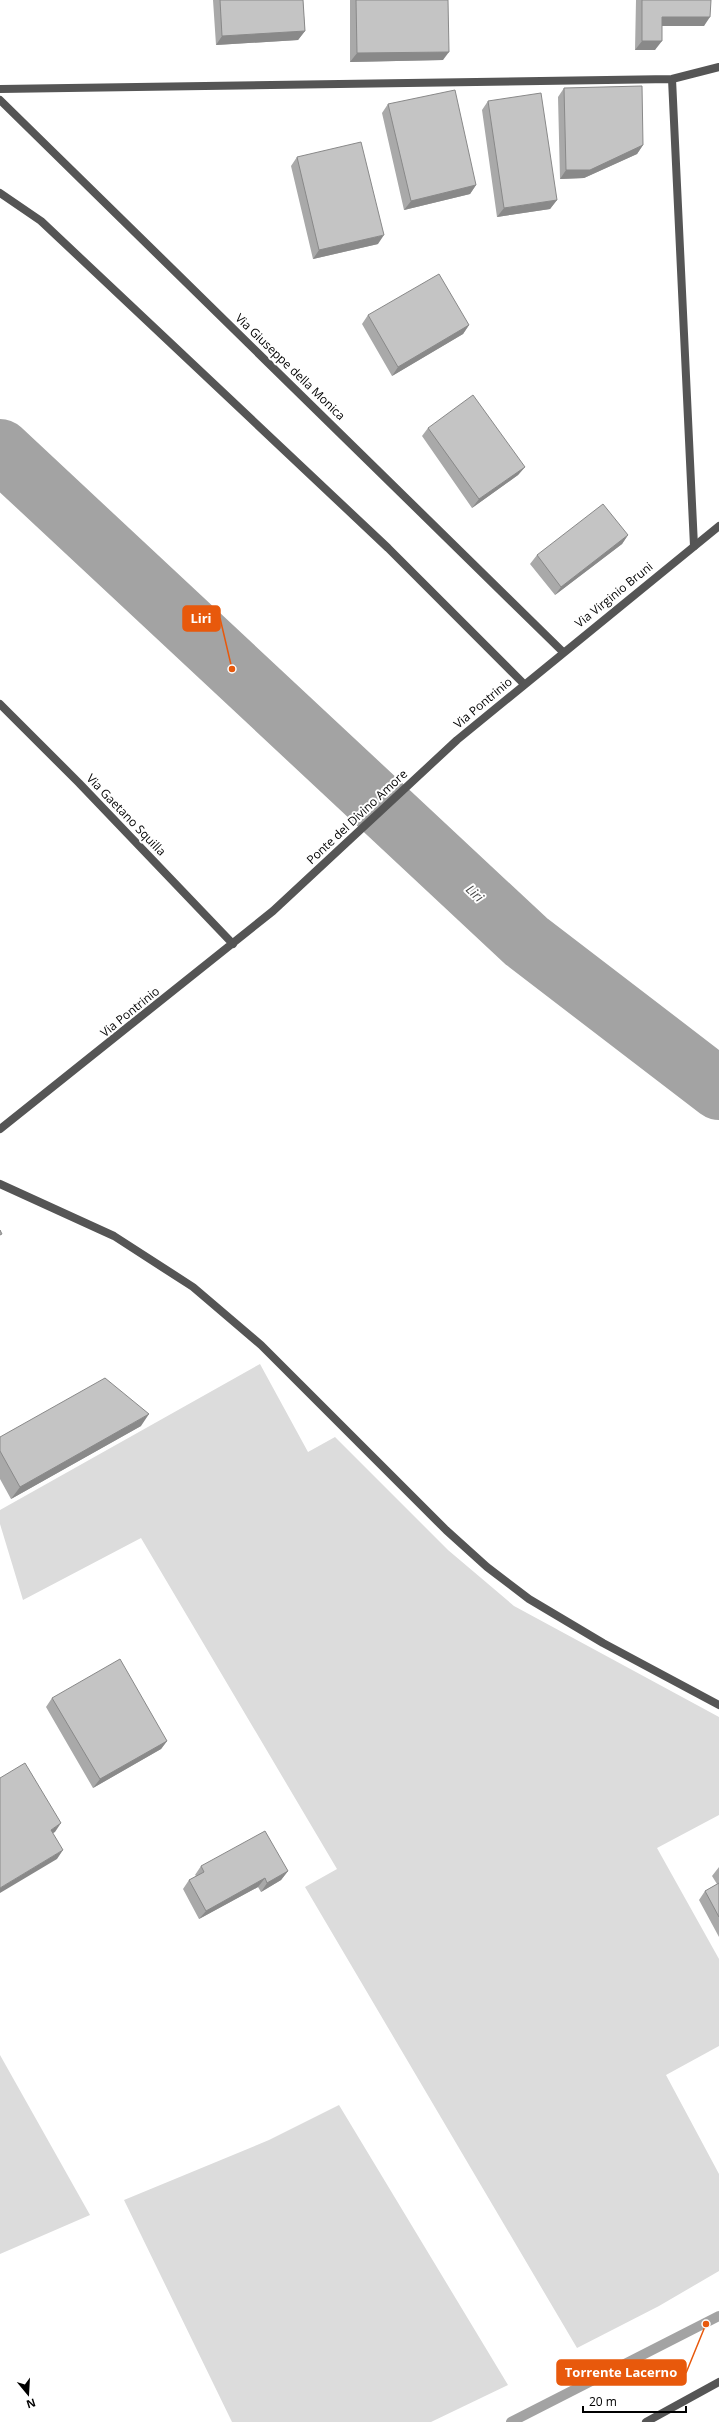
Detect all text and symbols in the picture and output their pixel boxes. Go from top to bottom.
street label: Via Giuseppe della Monica [232,310,349,424]
street label: Via Virginio Bruni [571,558,656,631]
callout: Liri [183,606,220,631]
text: Liri [190,609,212,627]
street label: Via Pontrinio [450,673,516,732]
street label: Ponte del Divino Amore [303,765,411,868]
street label: Via Gaetano Squilla [83,770,170,859]
water label: Liri [462,880,488,906]
street label: Via Pontrinio [97,982,163,1041]
callout: Torrente Lacerno [557,2360,686,2385]
text: Torrente Lacerno [565,2363,677,2381]
north arrow [8,2374,48,2414]
scale bar [583,2388,686,2414]
text: 20 m [589,2393,617,2410]
text: N [25,2395,38,2413]

